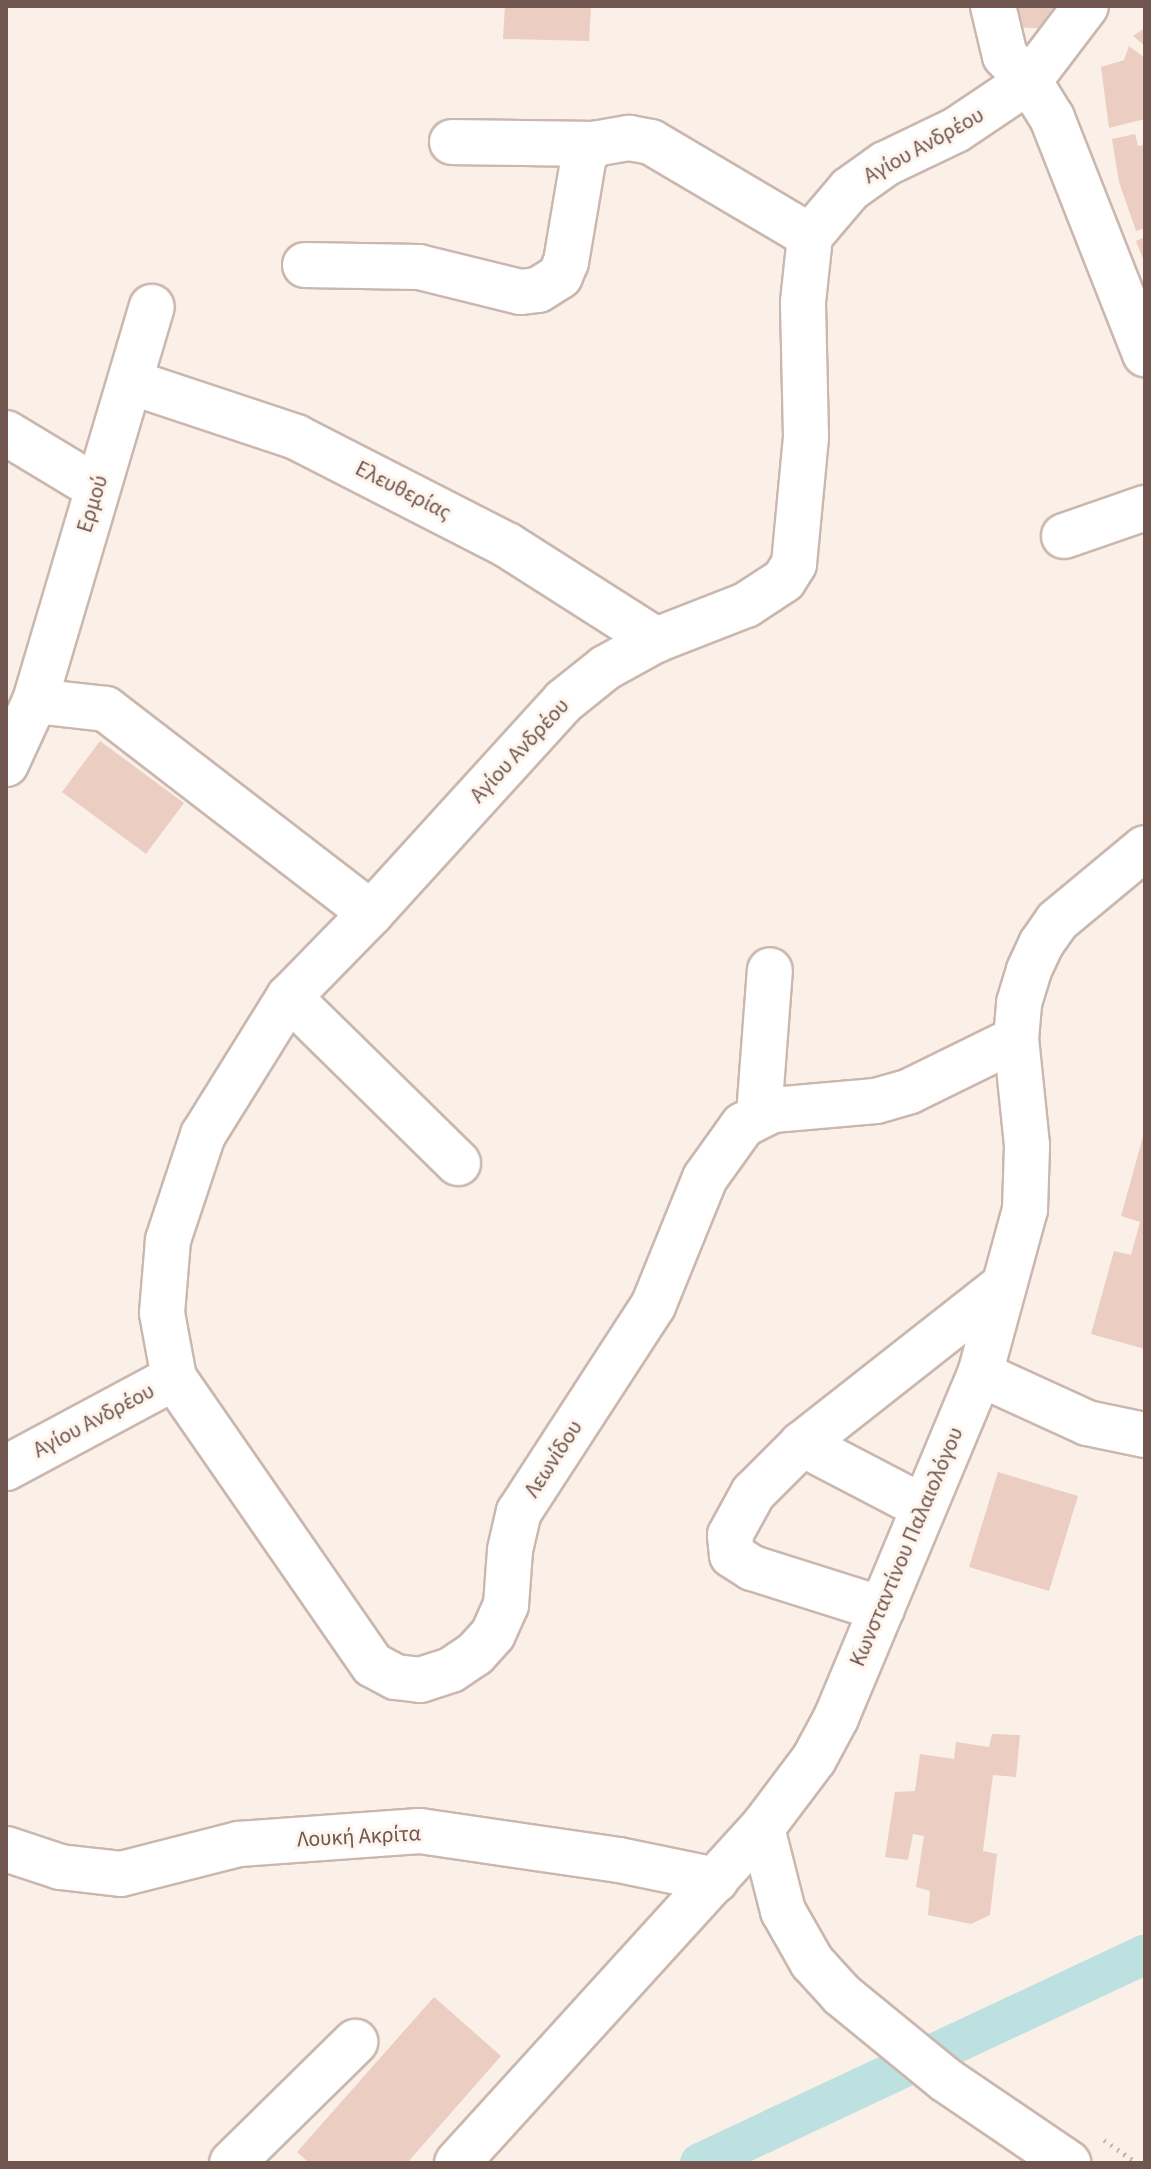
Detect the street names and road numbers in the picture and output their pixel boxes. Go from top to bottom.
street label: Αγίου Ανδρέου [859,102,989,190]
street label: Ελευθερίας [351,456,455,526]
street label: Ερμού [72,472,114,536]
street label: Αγίου Ανδρέου [465,693,575,809]
street label: Αγίου Ανδρέου [29,1378,159,1464]
street label: Λεωνίδου [519,1415,589,1503]
street label: Κωνσταντίνου Παλαιολόγου [845,1423,969,1671]
street label: Λουκή Ακρίτα [297,1821,421,1853]

